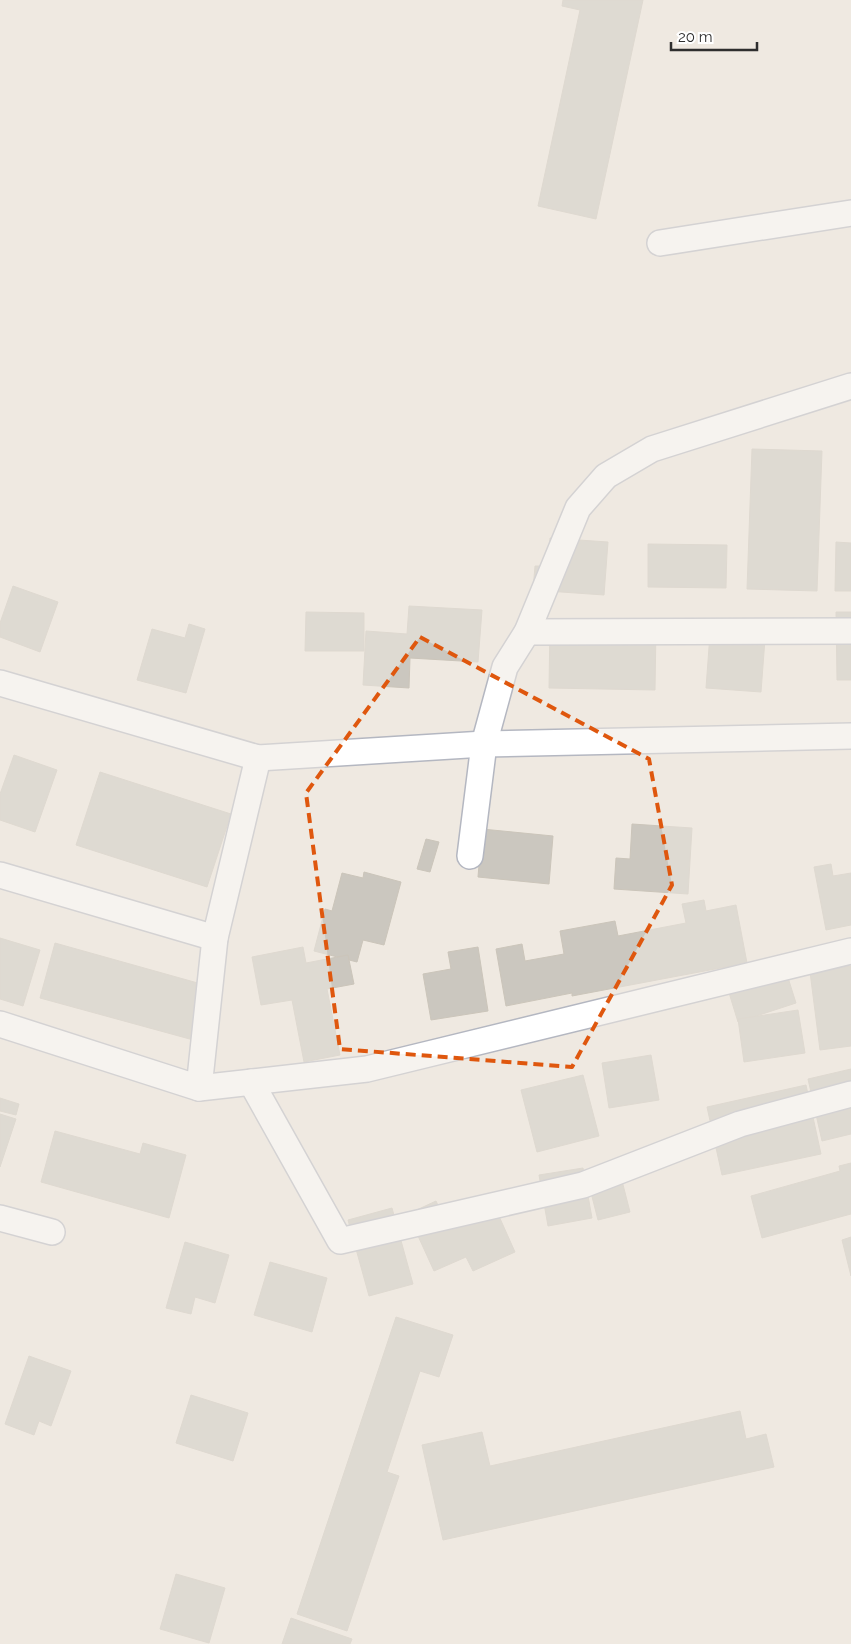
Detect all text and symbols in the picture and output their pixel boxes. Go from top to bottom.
scale bar [671,20,757,52]
text: 20 m [678,28,713,46]

